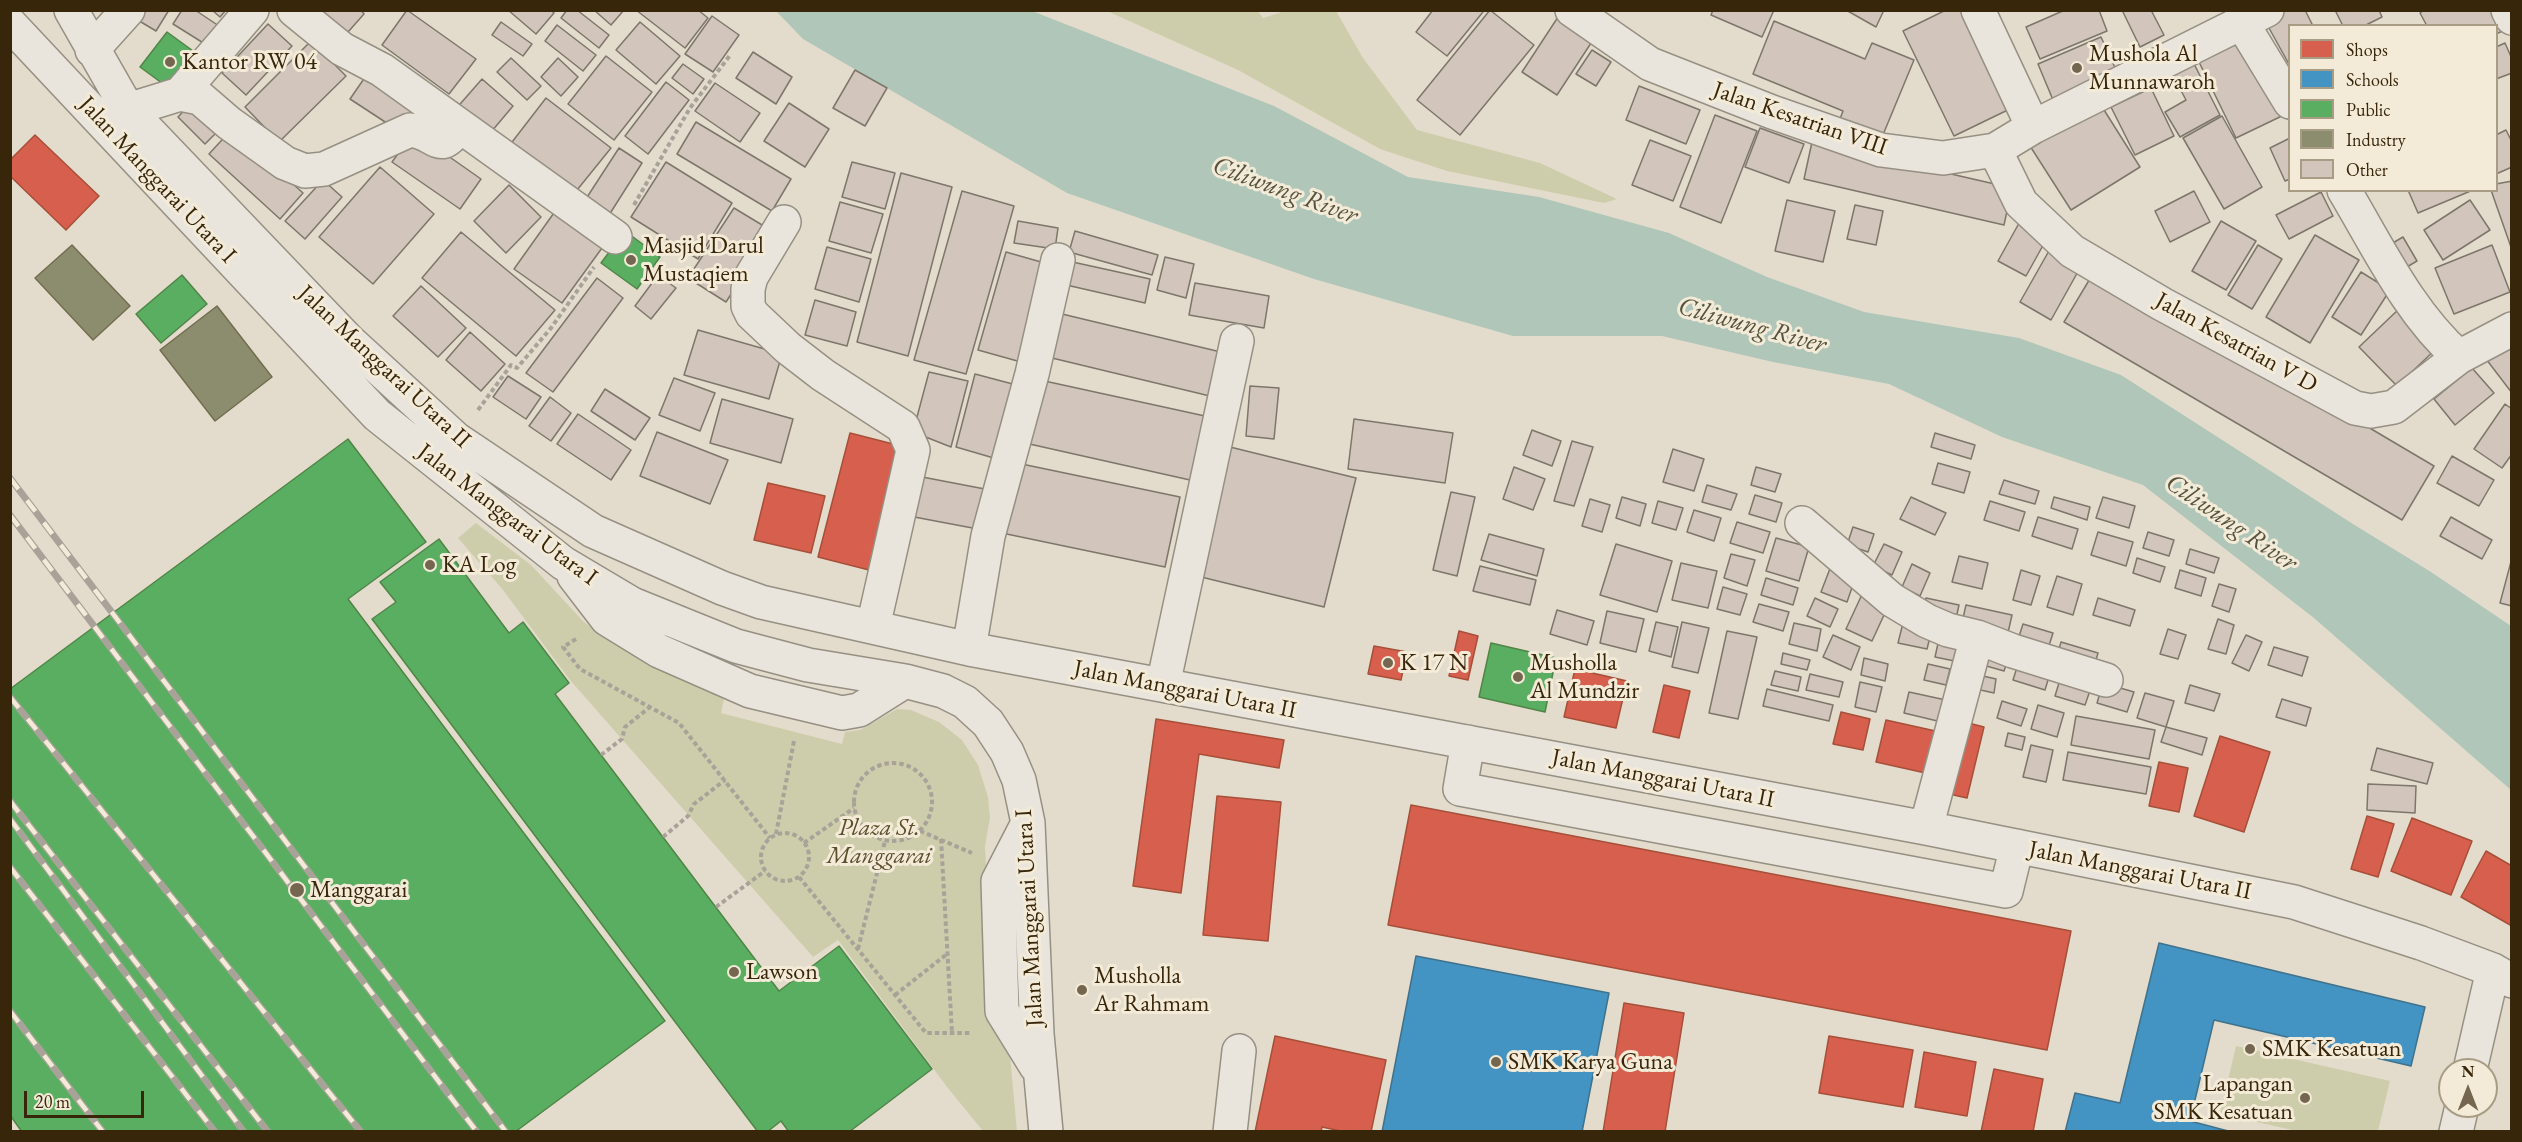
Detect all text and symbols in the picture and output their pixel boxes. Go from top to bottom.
legend [2288,24,2498,192]
text: Shops [2346,38,2388,61]
place label: Mushola Al Munnawaroh [2089,40,2215,96]
place label: Kantor RW 04 [182,48,317,76]
marker: Kantor RW 04 [163,55,177,69]
marker: Mushola Al Munnawaroh [2070,61,2084,75]
text: Schools [2346,68,2399,91]
street label: Jalan Kesatrian VIII [1709,76,1891,162]
street label: Jalan Manggarai Utara I [72,90,242,270]
text: Public [2346,98,2390,121]
text: Industry [2346,128,2406,151]
water label: Ciliwung River [1208,150,1362,232]
text: Other [2346,158,2388,181]
place label: Masjid Darul Mustaqiem [643,232,764,288]
marker: Masjid Darul Mustaqiem [624,253,638,267]
street label: Jalan Manggarai Utara II [291,279,477,455]
street label: Jalan Kesatrian V D [2150,287,2322,399]
water label: Ciliwung River [1675,291,1829,361]
street label: Jalan Manggarai Utara I [411,438,603,592]
water label: Ciliwung River [2159,468,2303,578]
place label: KA Log [442,551,516,579]
marker: KA Log [423,558,437,572]
place label: K 17 N [1400,649,1468,677]
place label: Musholla Al Mundzir [1530,649,1639,705]
street label: Jalan Manggarai Utara II [1071,654,1299,726]
marker: K 17 N [1381,656,1395,670]
marker: Musholla Al Mundzir [1511,670,1525,684]
street label: Jalan Manggarai Utara II [1549,743,1777,815]
street label: Jalan Manggarai Utara I [1010,808,1050,1028]
park label: Plaza St. Manggarai [827,814,931,870]
street label: Jalan Manggarai Utara II [2026,835,2254,907]
place label: Manggarai [310,876,407,904]
marker: Manggarai [288,881,306,899]
place label: Lawson [746,958,818,986]
place label: Musholla Ar Rahmam [1094,962,1209,1018]
marker: Lawson [727,965,741,979]
marker: Musholla Ar Rahmam [1075,983,1089,997]
place label: SMK Kesatuan [2262,1035,2401,1063]
marker: SMK Kesatuan [2243,1042,2257,1056]
place label: SMK Karya Guna [1508,1048,1673,1076]
marker: SMK Karya Guna [1489,1055,1503,1069]
north arrow [2438,1058,2498,1118]
text: N [2462,1061,2474,1082]
place label: Lapangan SMK Kesatuan [2154,1070,2293,1126]
scale bar [27,1079,147,1117]
text: 20 m [35,1090,70,1113]
marker: Lapangan SMK Kesatuan [2298,1091,2312,1105]

